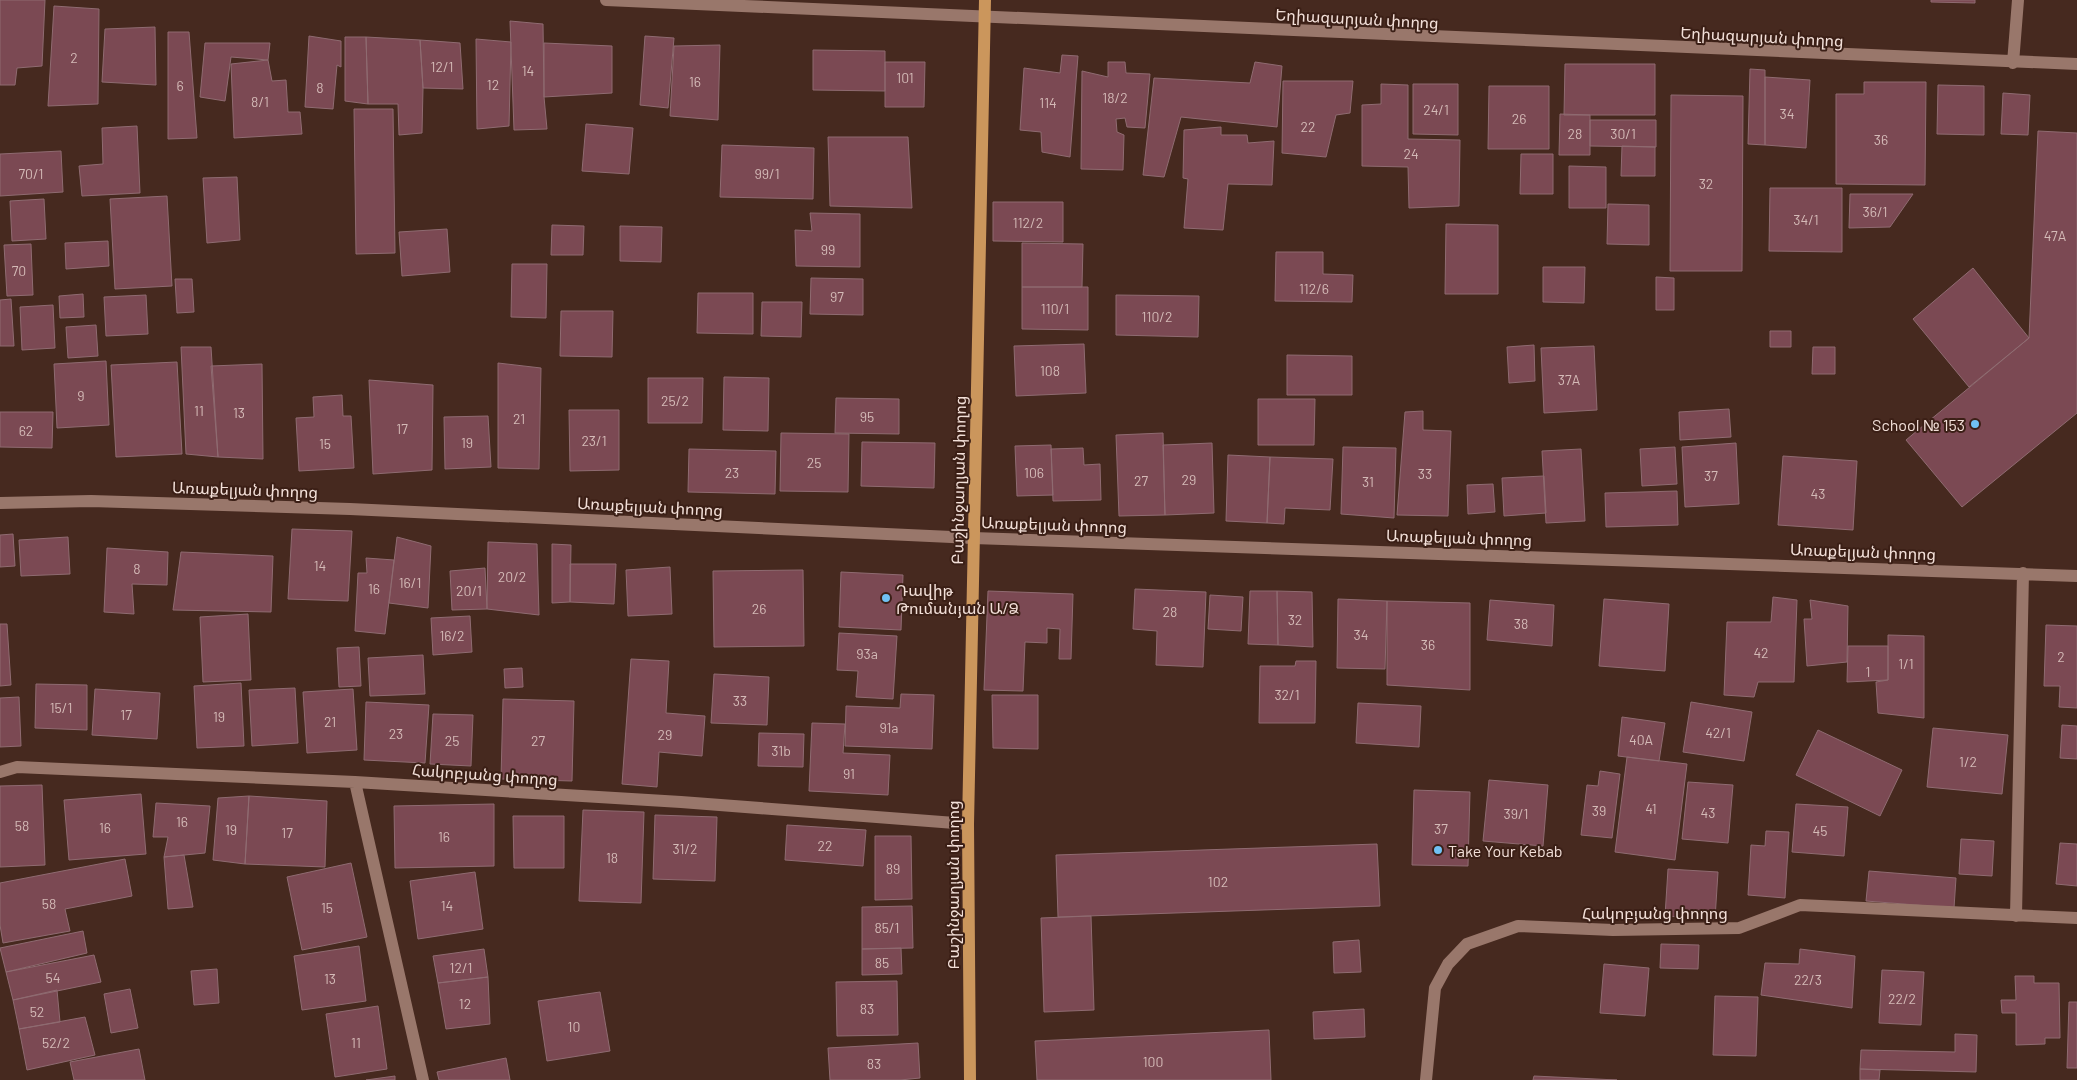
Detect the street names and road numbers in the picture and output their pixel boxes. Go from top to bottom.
street label: Եղիազարյան փողոց [1275,4,1439,33]
street label: Եղիազարյան փողոց [1680,22,1844,51]
street label: Բաշինջաղյան փողոց [947,395,970,565]
street label: Առաքելյան փողոց [172,477,318,502]
street label: Առաքելյան փողոց [576,493,724,520]
street label: Առաքելյան փողոց [981,512,1127,537]
street label: Առաքելյան փողոց [1386,525,1532,550]
street label: Առաքելյան փողոց [1790,539,1936,564]
street label: Հակոբյանց փողոց [412,759,558,790]
street label: Բաշինջաղյան փողոց [943,800,963,970]
street label: Հակոբյանց փողոց [1582,903,1728,923]

